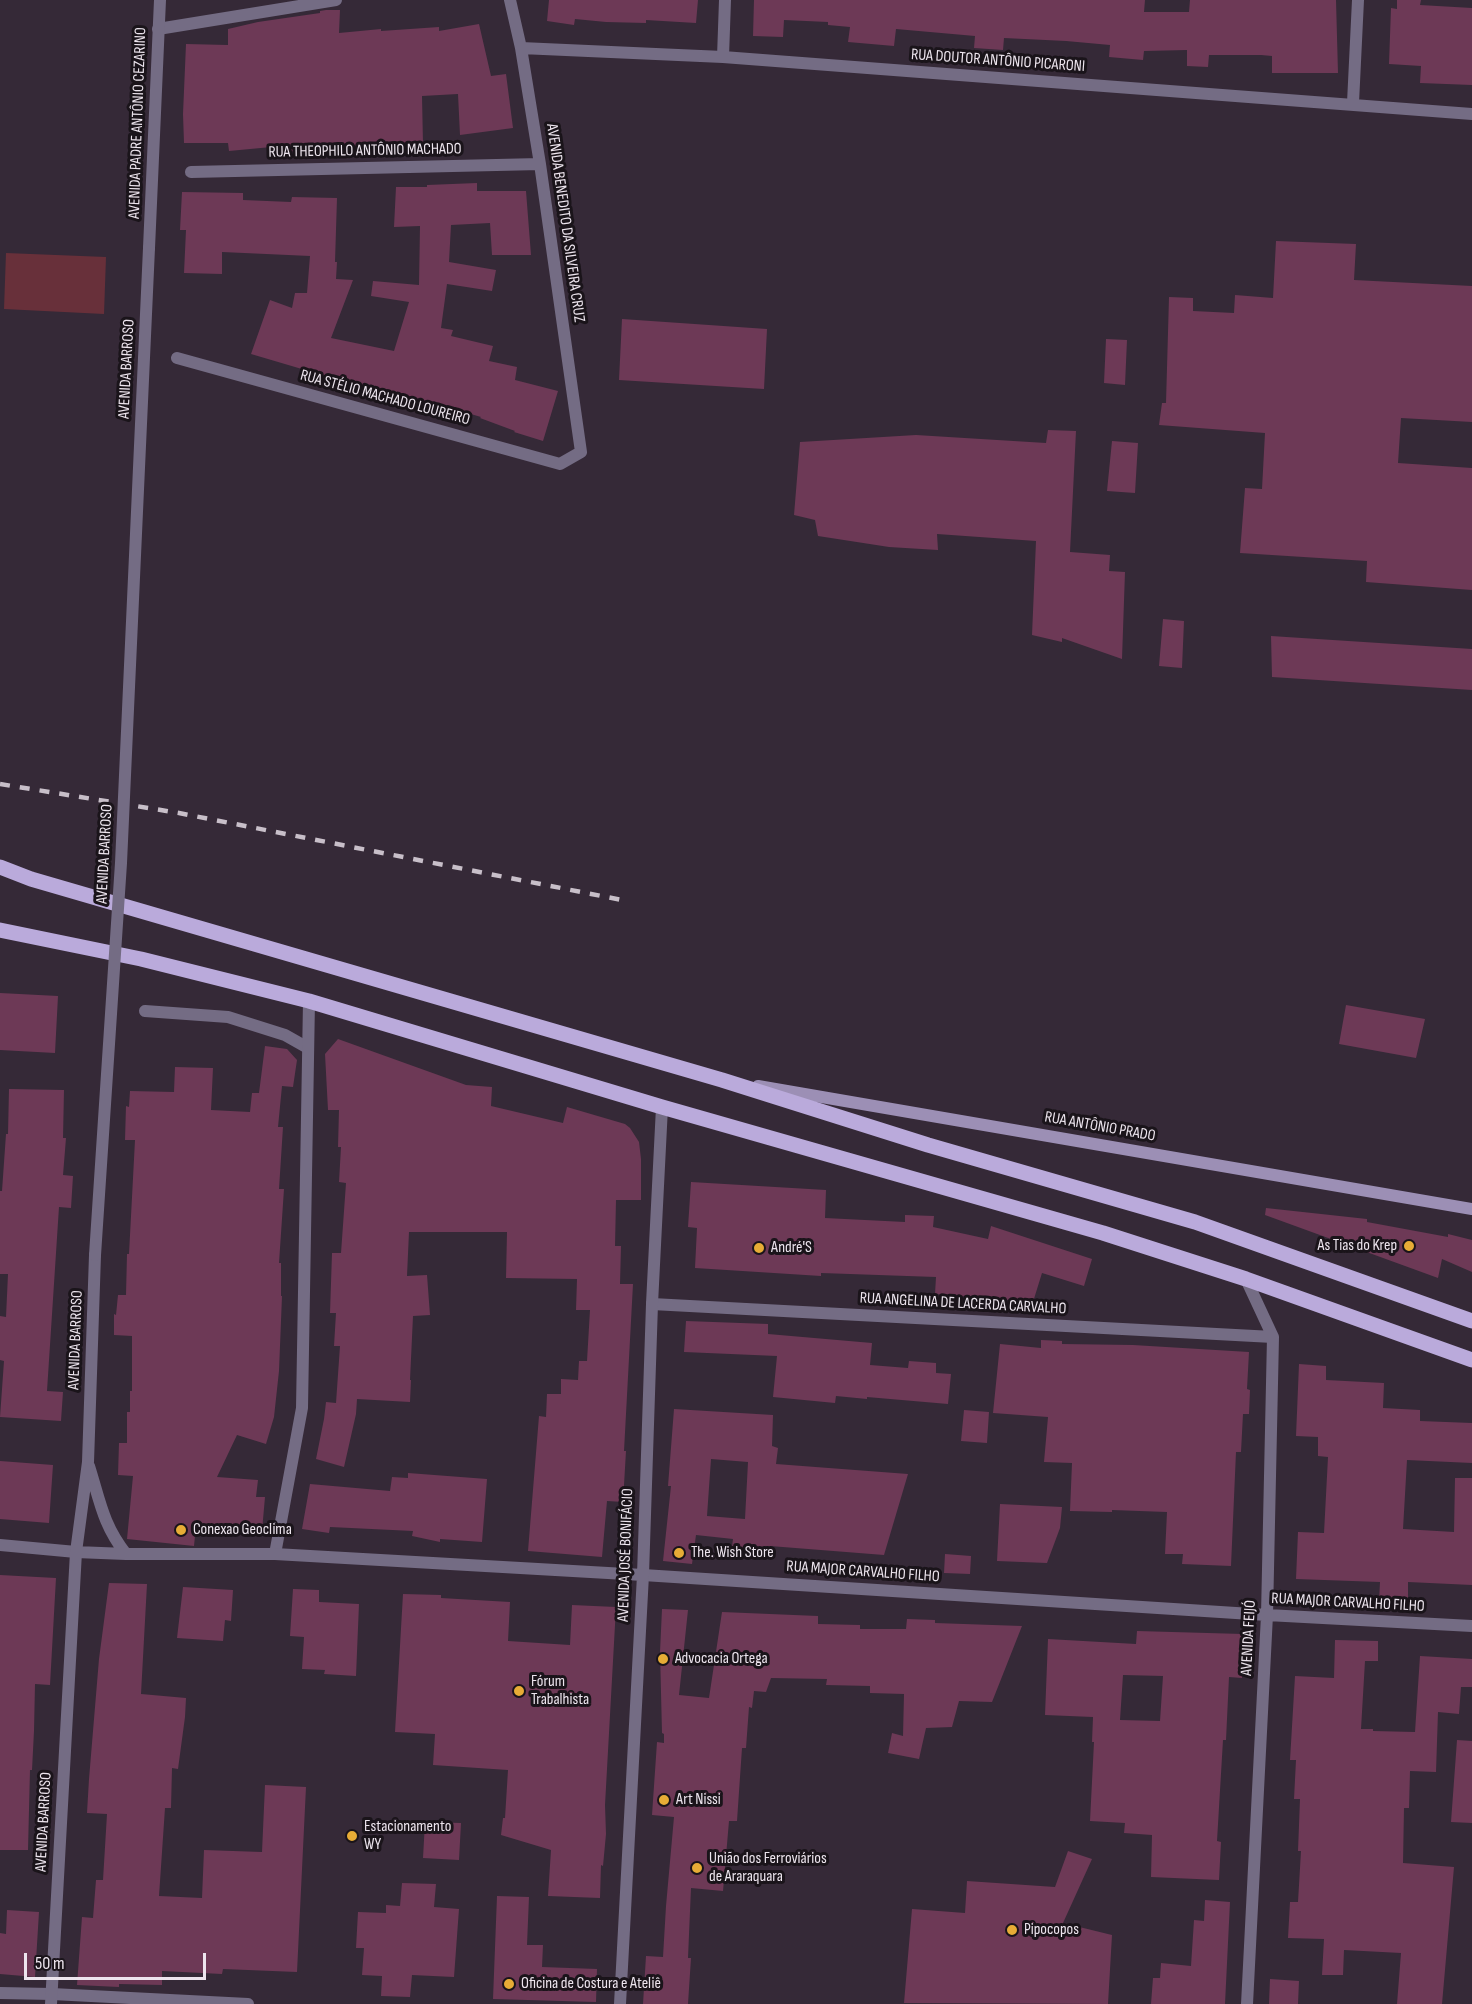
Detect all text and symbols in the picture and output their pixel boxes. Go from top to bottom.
street label: AVENIDA PADRE ANTÔNIO CEZARINO [125,27,151,219]
street label: RUA DOUTOR ANTÔNIO PICARONI [910,45,1086,77]
street label: AVENIDA BENEDITO DA SILVEIRA CRUZ [542,122,588,324]
street label: RUA THEOPHILO ANTÔNIO MACHADO [268,140,462,162]
street label: AVENIDA BARROSO [115,319,139,419]
street label: RUA STÉLIO MACHADO LOUREIRO [298,366,472,430]
street label: AVENIDA BARROSO [93,804,117,904]
street label: RUA ANTÔNIO PRADO [1043,1108,1157,1146]
place label: As Tias do Krep [1317,1236,1397,1256]
place label: André'S [771,1238,812,1258]
marker: As Tias do Krep [1402,1239,1416,1253]
marker: André'S [752,1241,766,1255]
street label: RUA ANGELINA DE LACERDA CARVALHO [859,1289,1067,1319]
street label: AVENIDA BARROSO [65,1290,87,1390]
street label: AVENIDA JOSÉ BONIFÁCIO [614,1488,638,1622]
place label: Conexao Geoclima [193,1520,292,1540]
marker: Conexao Geoclima [174,1523,188,1537]
place label: The. Wish Store [691,1543,774,1563]
marker: The. Wish Store [672,1546,686,1560]
street label: RUA MAJOR CARVALHO FILHO [786,1557,940,1587]
street label: RUA MAJOR CARVALHO FILHO [1271,1589,1425,1617]
street label: AVENIDA FEIJÓ [1237,1600,1261,1676]
place label: Advocacia Ortega [675,1649,768,1669]
marker: Advocacia Ortega [656,1652,670,1666]
place label: Fórum Trabalhista [531,1672,589,1710]
marker: Fórum Trabalhista [512,1684,526,1698]
street label: AVENIDA BARROSO [32,1772,56,1872]
place label: Art Nissi [676,1790,721,1810]
marker: Art Nissi [657,1793,671,1807]
place label: Estacionamento WY [364,1817,451,1855]
marker: Estacionamento WY [345,1829,359,1843]
place label: União dos Ferroviários de Araraquara [709,1849,827,1887]
marker: União dos Ferroviários de Araraquara [690,1861,704,1875]
place label: Pipocopos [1024,1920,1079,1940]
marker: Pipocopos [1005,1923,1019,1937]
scale bar [27,1941,208,1979]
text: 50 m [35,1953,65,1974]
place label: Oficina de Costura e Ateliê [521,1974,661,1994]
marker: Oficina de Costura e Ateliê [502,1977,516,1991]

